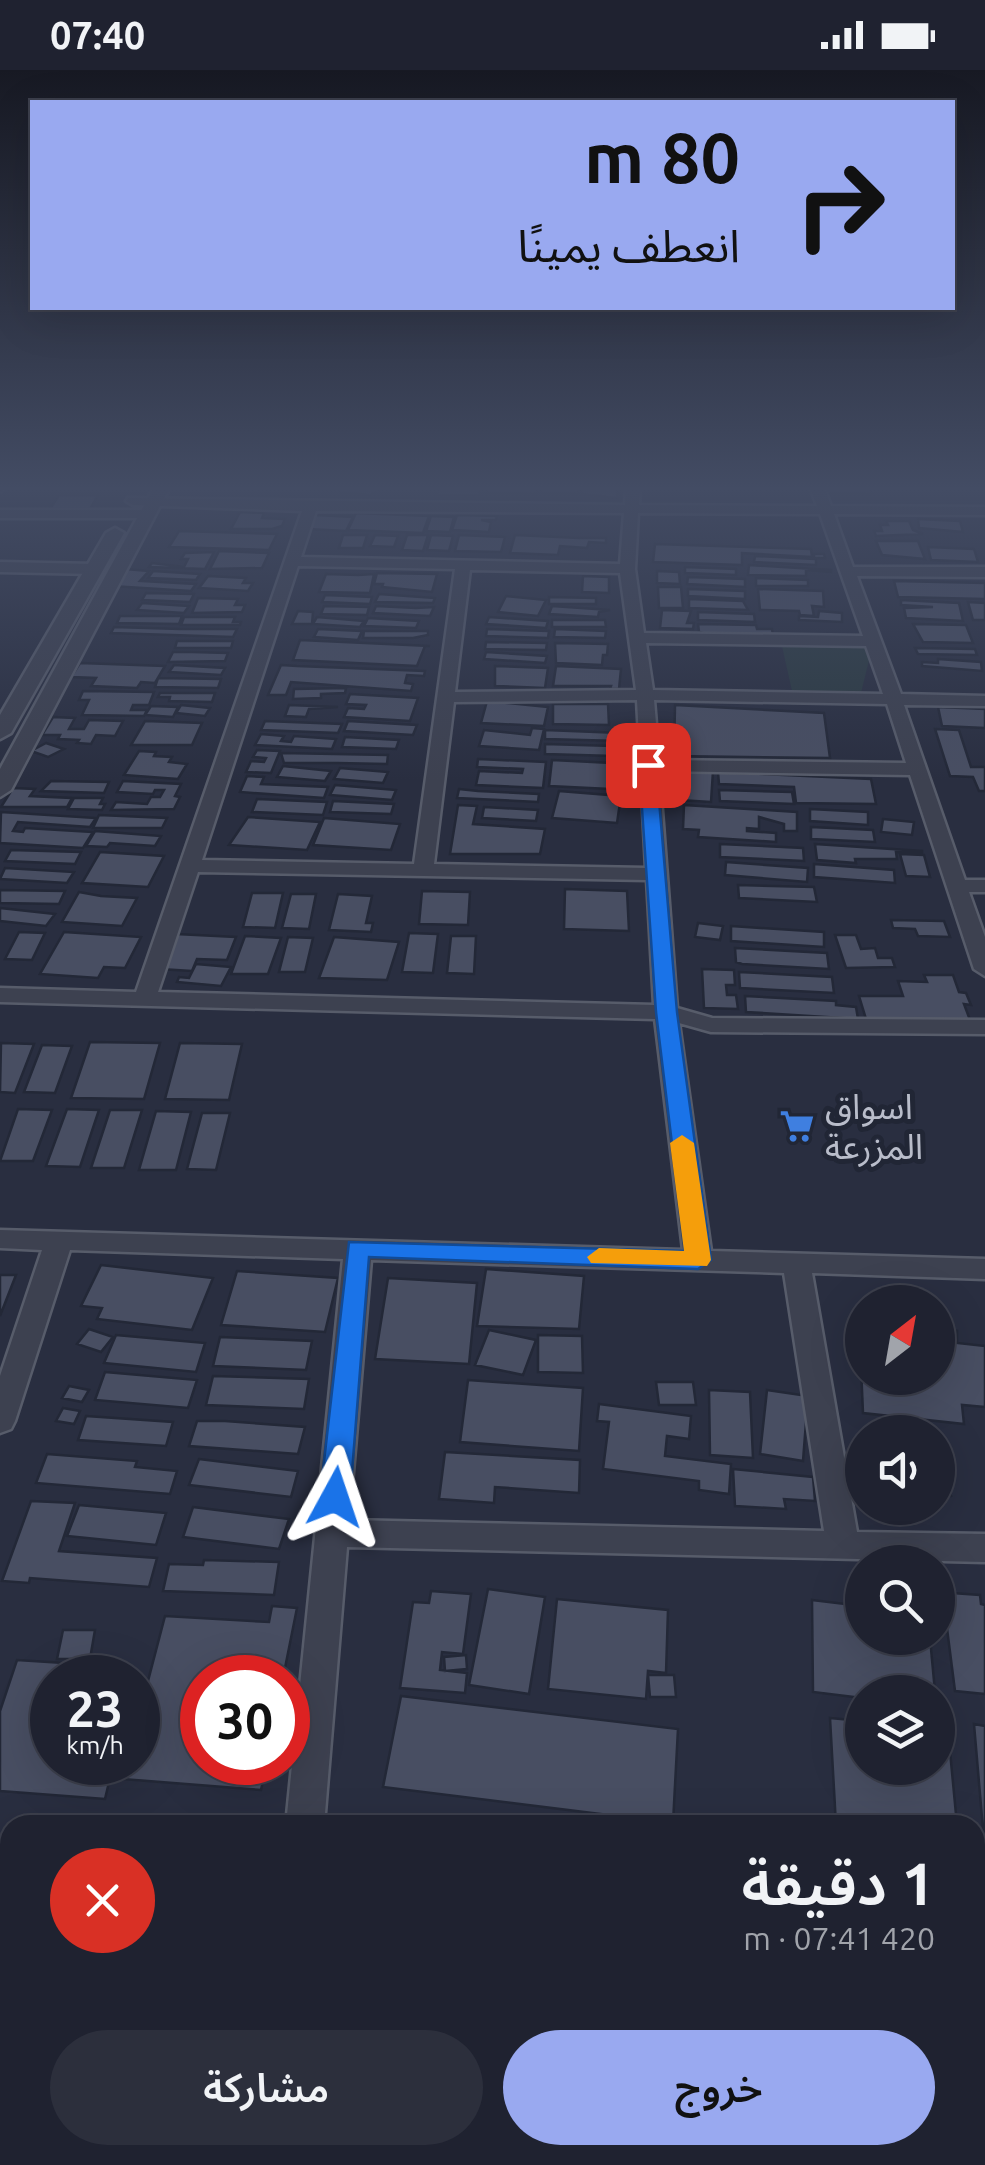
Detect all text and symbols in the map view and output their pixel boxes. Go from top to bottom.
text: 07:40 [50,14,145,56]
text: 80 m [584,118,740,196]
icon: right [775,140,905,270]
text: انعطف يمينًا [517,220,740,271]
pin [606,723,691,808]
icon: arrive [621,738,676,793]
place label: اسواق المزرعة [825,1086,923,1168]
supermarket icon: اسواق المزرعة [778,1107,816,1145]
north arrow [845,1285,955,1395]
map controls [845,1285,955,1785]
button: sound [845,1415,955,1525]
position arrow [283,1445,387,1549]
button: search [845,1545,955,1655]
speed limit sign: 30 [180,1655,310,1785]
button: layers [845,1675,955,1785]
text: 23 [67,1680,123,1736]
text: km/h [66,1731,124,1759]
button: close [50,1848,155,1953]
text: 1 دقيقة [741,1849,935,1916]
text: 420 m · 07:41 [743,1920,935,1956]
button: مشاركة [50,2030,483,2145]
button: خروج [503,2030,935,2145]

